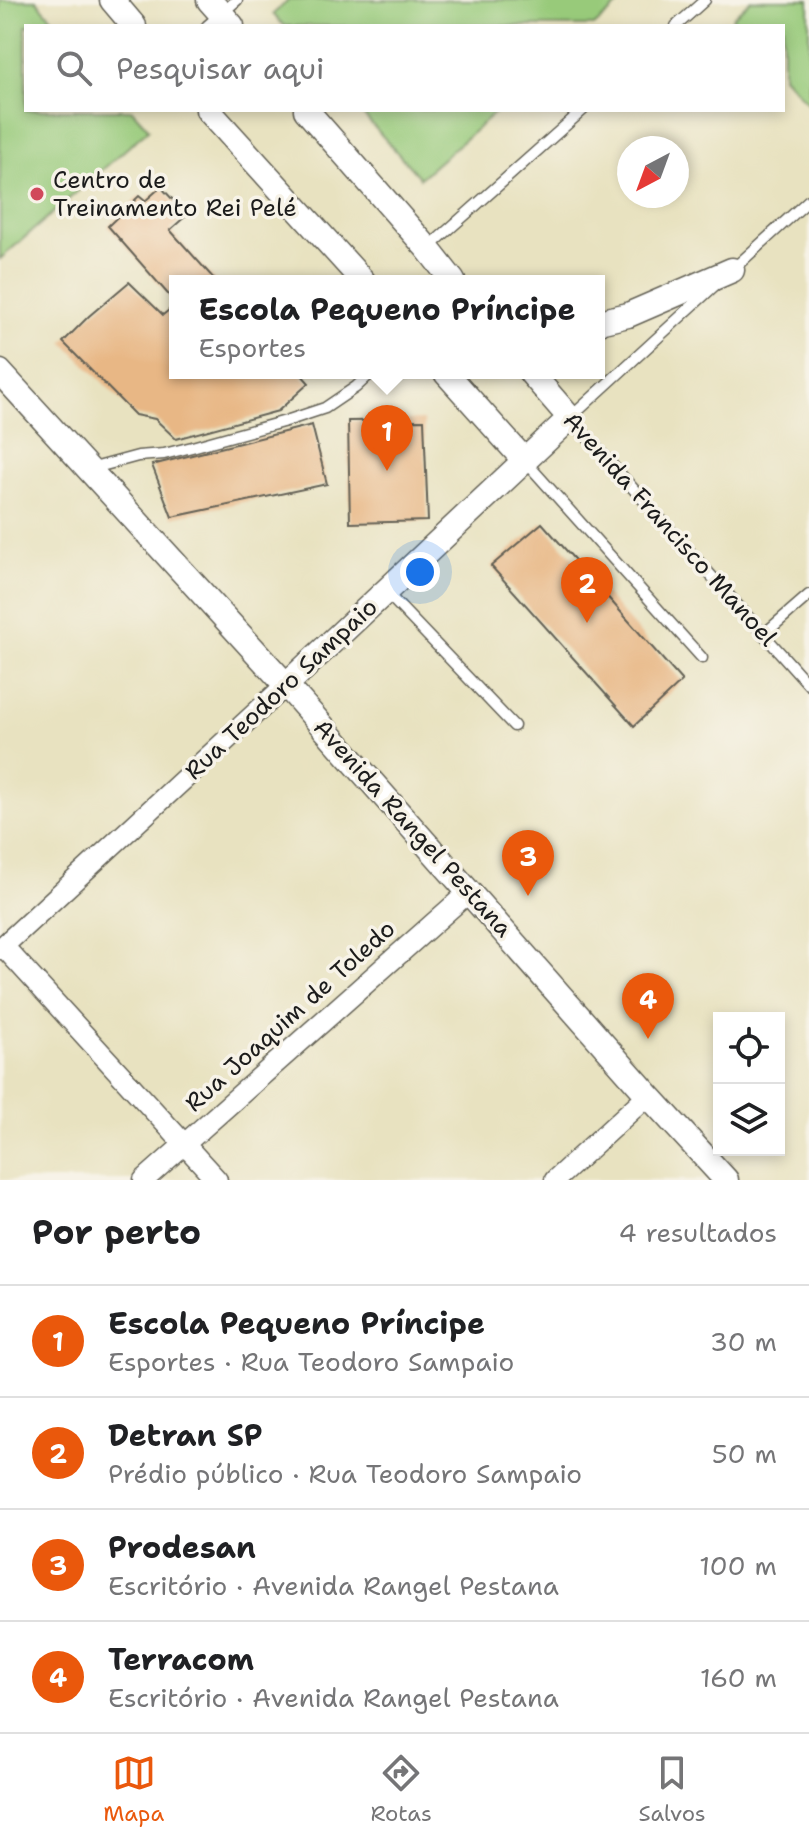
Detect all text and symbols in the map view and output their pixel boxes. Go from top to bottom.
search box [24,24,785,112]
icon: search [52,46,96,90]
text: Pesquisar aqui [116,48,325,89]
north arrow [617,136,689,208]
place label: Centro de Treinamento Rei Pelé [53,164,297,224]
marker: Centro de Treinamento Rei Pelé [28,185,46,203]
popup [169,275,605,379]
text: Escola Pequeno Príncipe [199,289,575,330]
text: Esportes [199,330,306,365]
pin: 1 [361,405,413,471]
street label: Avenida Francisco Manoel [556,405,784,654]
your location [400,552,440,592]
pin: 2 [561,557,613,623]
street label: Rua Teodoro Sampaio [178,591,384,787]
street label: Avenida Rangel Pestana [306,712,520,944]
pin: 3 [502,830,554,896]
street label: Rua Joaquim de Toledo [178,913,402,1119]
pin: 4 [622,973,674,1039]
map controls [713,1012,785,1156]
button: locate [713,1012,785,1084]
button: layers [713,1084,785,1156]
text: Por perto [32,1209,201,1255]
text: 4 resultados [618,1215,777,1250]
text: Escola Pequeno Príncipe [108,1303,485,1344]
text: 1 [52,1324,64,1359]
text: 30 m [710,1324,777,1359]
text: Esportes · Rua Teodoro Sampaio [108,1344,514,1379]
text: Detran SP [108,1415,262,1456]
text: 2 [49,1436,67,1471]
text: 50 m [712,1436,777,1471]
text: Prédio público · Rua Teodoro Sampaio [108,1456,582,1491]
text: Prodesan [108,1527,256,1568]
text: 3 [49,1548,67,1583]
text: 100 m [699,1548,777,1583]
text: Escritório · Avenida Rangel Pestana [108,1568,559,1603]
text: Terracom [108,1639,254,1680]
text: 4 [49,1660,67,1695]
text: 160 m [700,1660,777,1695]
text: Escritório · Avenida Rangel Pestana [108,1680,559,1715]
tab: Mapa [103,1751,164,1828]
tab: Rotas [371,1751,432,1828]
tab: Salvos [638,1751,706,1828]

